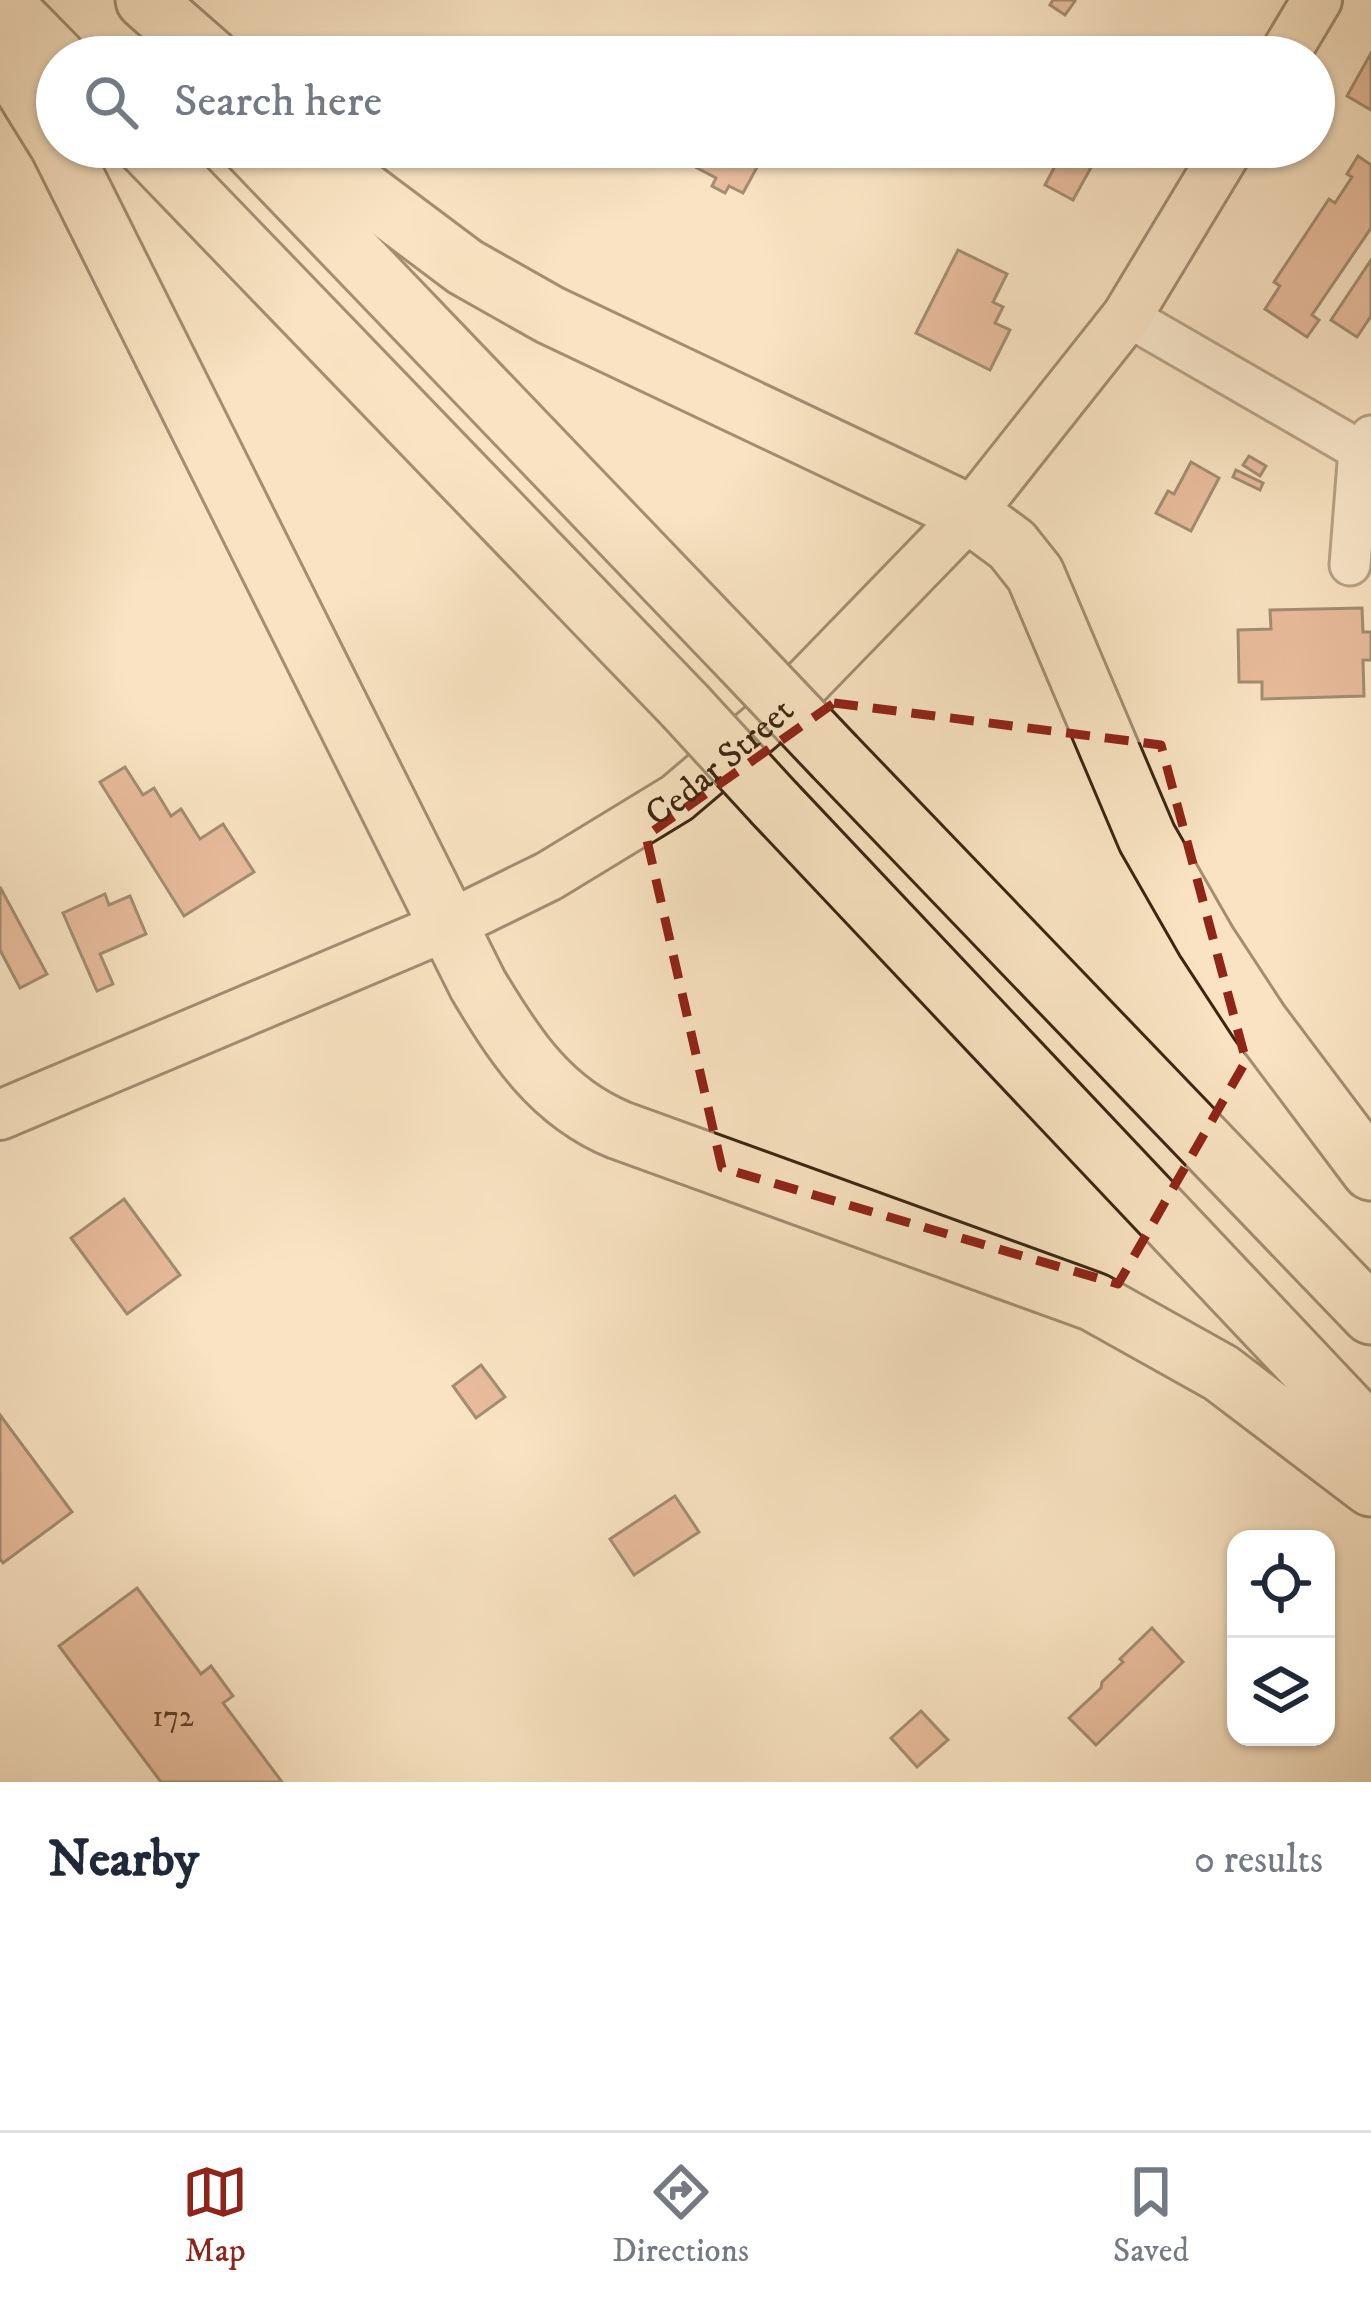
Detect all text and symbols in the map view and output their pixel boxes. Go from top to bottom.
search box [36,36,1335,168]
icon: search [78,69,144,135]
text: Search here [174,74,382,130]
street label: Cedar Street [638,690,804,837]
map controls [1227,1530,1335,1746]
button: locate [1227,1530,1335,1638]
button: layers [1227,1638,1335,1746]
house number: 172 [152,1699,194,1736]
text: Nearby [48,1828,199,1892]
text: 0 results [1194,1836,1323,1885]
tab: Map [182,2159,248,2272]
tab: Directions [612,2159,749,2272]
tab: Saved [1113,2159,1189,2272]

